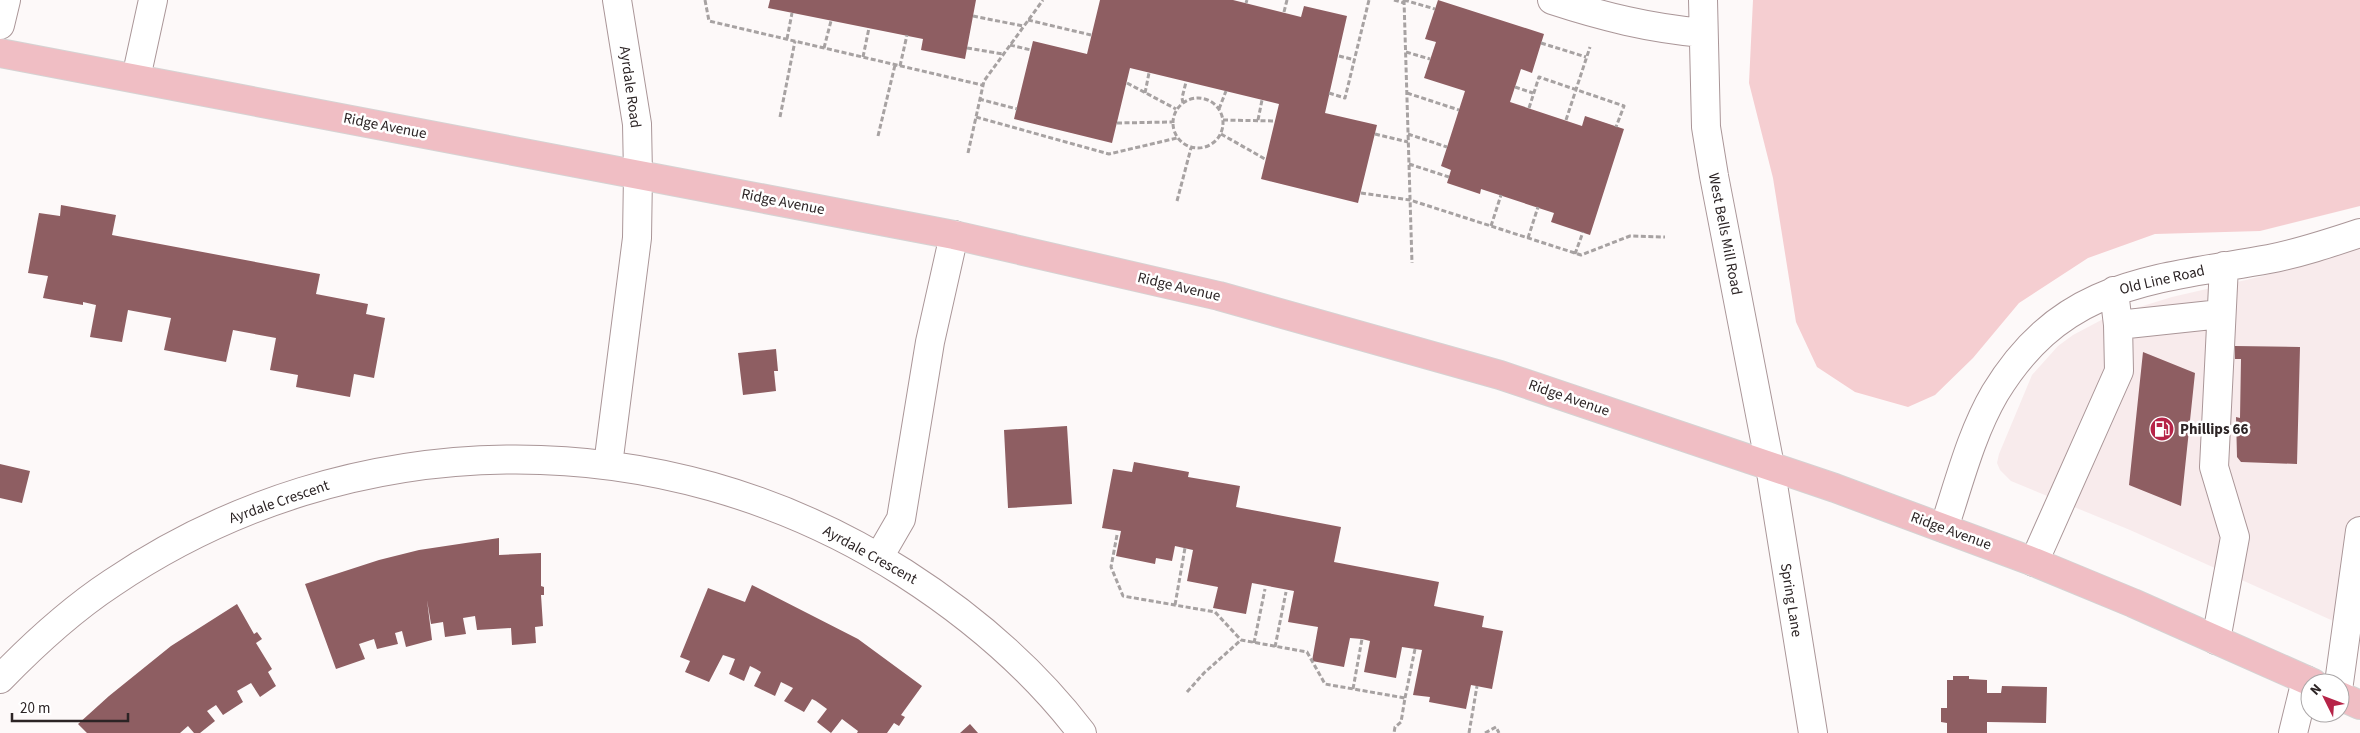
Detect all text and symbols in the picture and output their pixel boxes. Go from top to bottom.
street label: Ayrdale Road [614,45,646,129]
street label: Ridge Avenue [341,108,429,144]
street label: West Bells Mill Road [1703,171,1747,297]
street label: Ridge Avenue [739,184,827,220]
street label: Old Line Road [2117,260,2207,300]
street label: Ridge Avenue [1135,267,1223,307]
street label: Ridge Avenue [1526,374,1612,422]
fuel station icon: Phillips 66 [2149,416,2175,442]
place label: Phillips 66 [2180,419,2248,440]
street label: Ayrdale Crescent [226,475,332,529]
street label: Ridge Avenue [1908,507,1994,555]
street label: Ayrdale Crescent [819,520,921,590]
street label: Spring Lane [1775,562,1807,638]
north arrow [2300,673,2350,723]
text: N [2306,680,2327,700]
scale bar [12,690,129,722]
text: 20 m [20,698,50,719]

